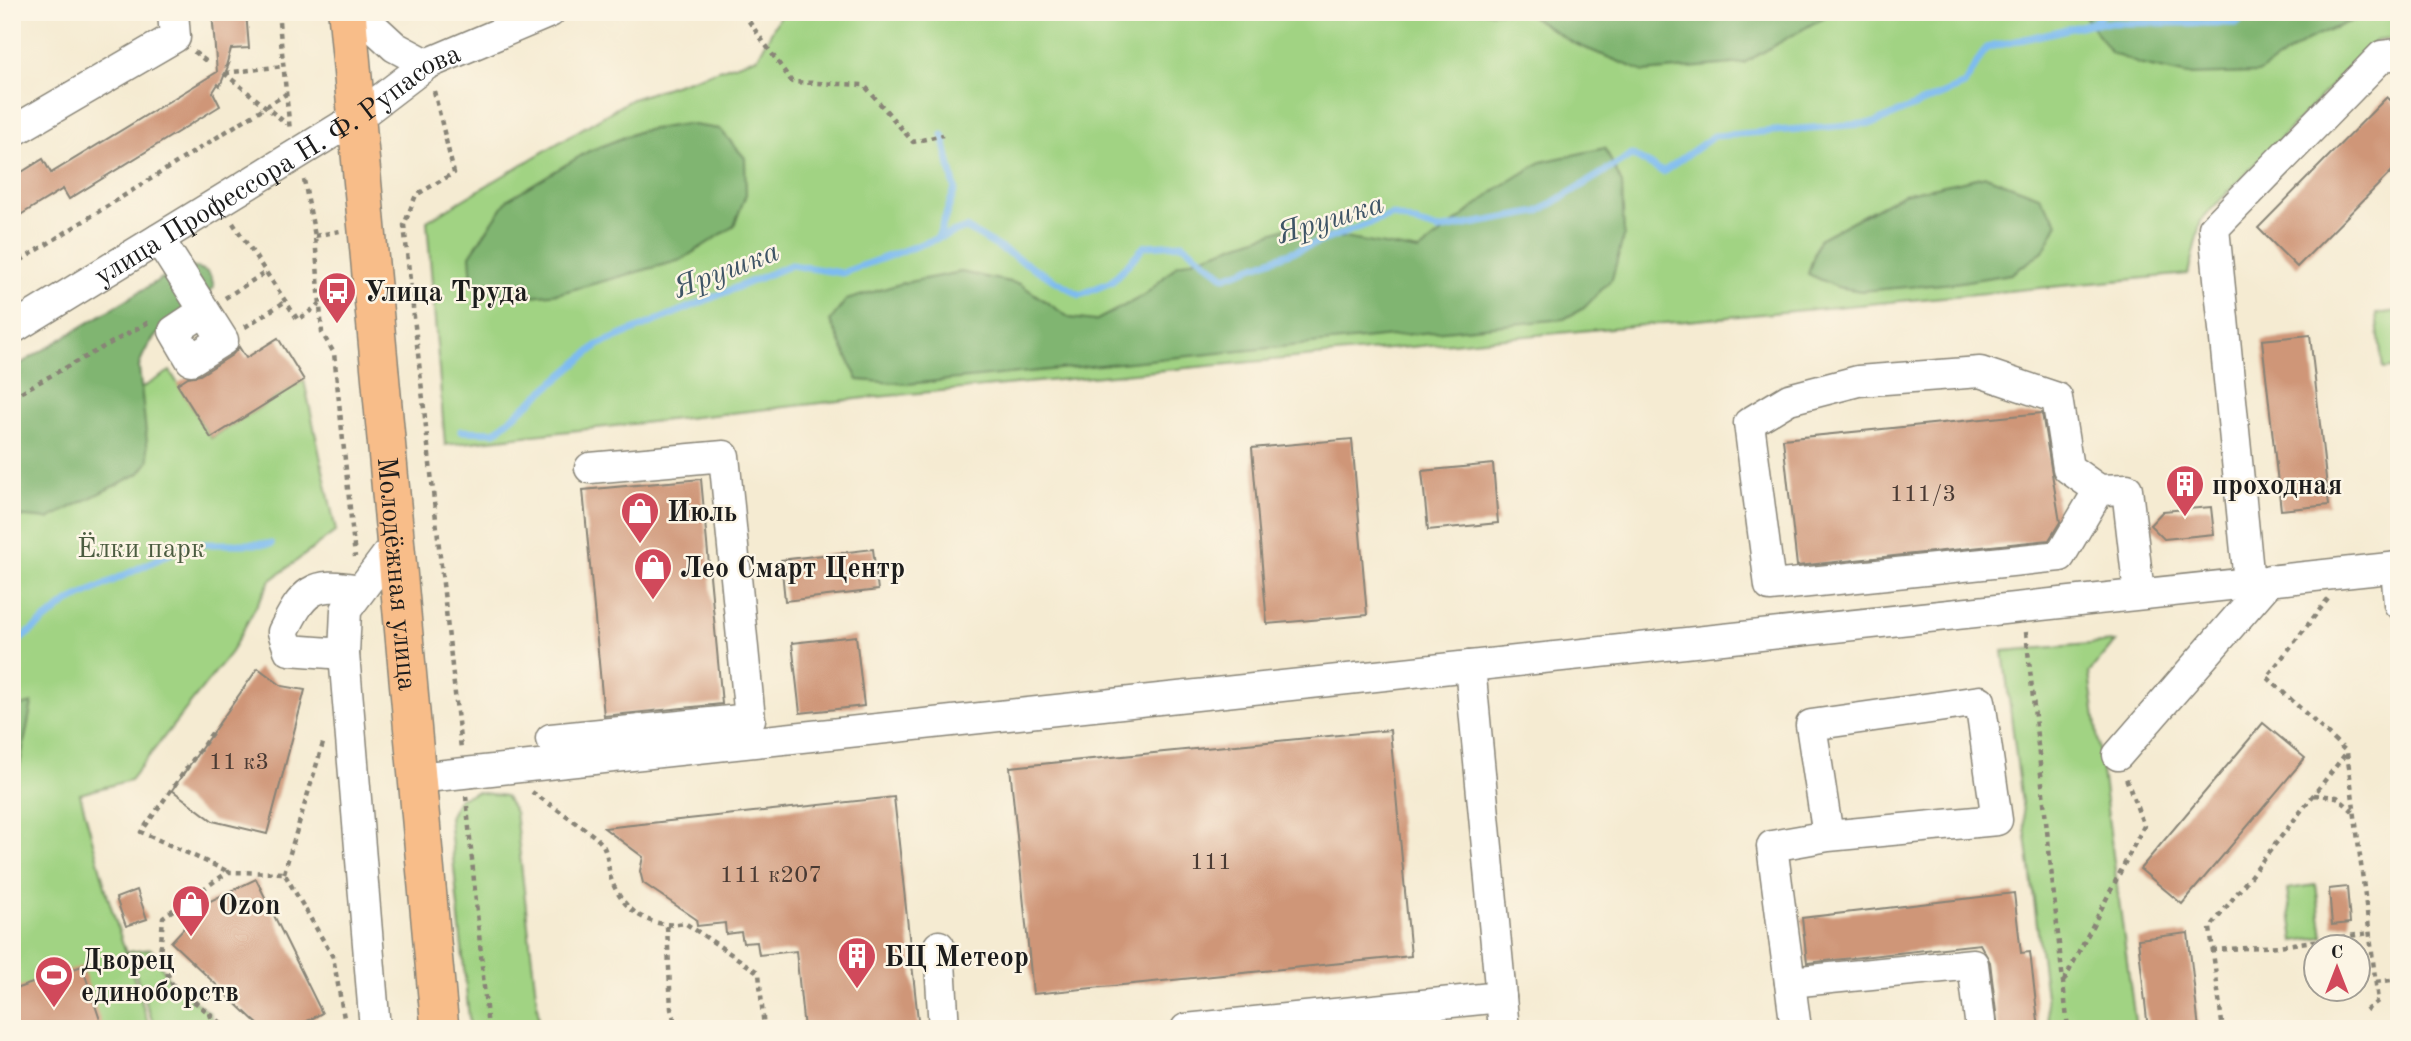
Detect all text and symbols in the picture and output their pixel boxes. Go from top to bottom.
street label: улица Профессора Н. Ф. Рупасова [91,40,465,292]
water label: Ярушка [1273,189,1388,250]
water label: Ярушка [670,237,784,305]
bus stop icon: Улица Труда [316,270,358,325]
place label: Улица Труда [364,280,528,308]
street label: Молодёжная улица [371,456,420,692]
building icon: проходная [2164,463,2206,518]
place label: проходная [2212,473,2342,501]
house number: 111/3 [1890,483,1956,507]
shop icon: Июль [619,490,661,545]
place label: Июль [667,500,737,528]
park label: Ёлки парк [77,532,205,564]
shop icon: Лео Смарт Центр [632,546,674,601]
place label: Лео Смарт Центр [680,555,905,584]
house number: 11 к3 [209,751,269,775]
house number: 111 [1190,851,1232,875]
house number: 111 к207 [720,864,822,888]
shop icon: Ozon [170,883,212,938]
place label: Ozon [218,893,281,921]
north arrow [2302,932,2372,1002]
building icon: БЦ Метеор [836,935,878,990]
text: С [2331,944,2343,963]
place label: БЦ Метеор [884,945,1029,973]
place label: Дворец единоборств [81,948,239,1008]
sports icon: Дворец единоборств [33,954,75,1009]

